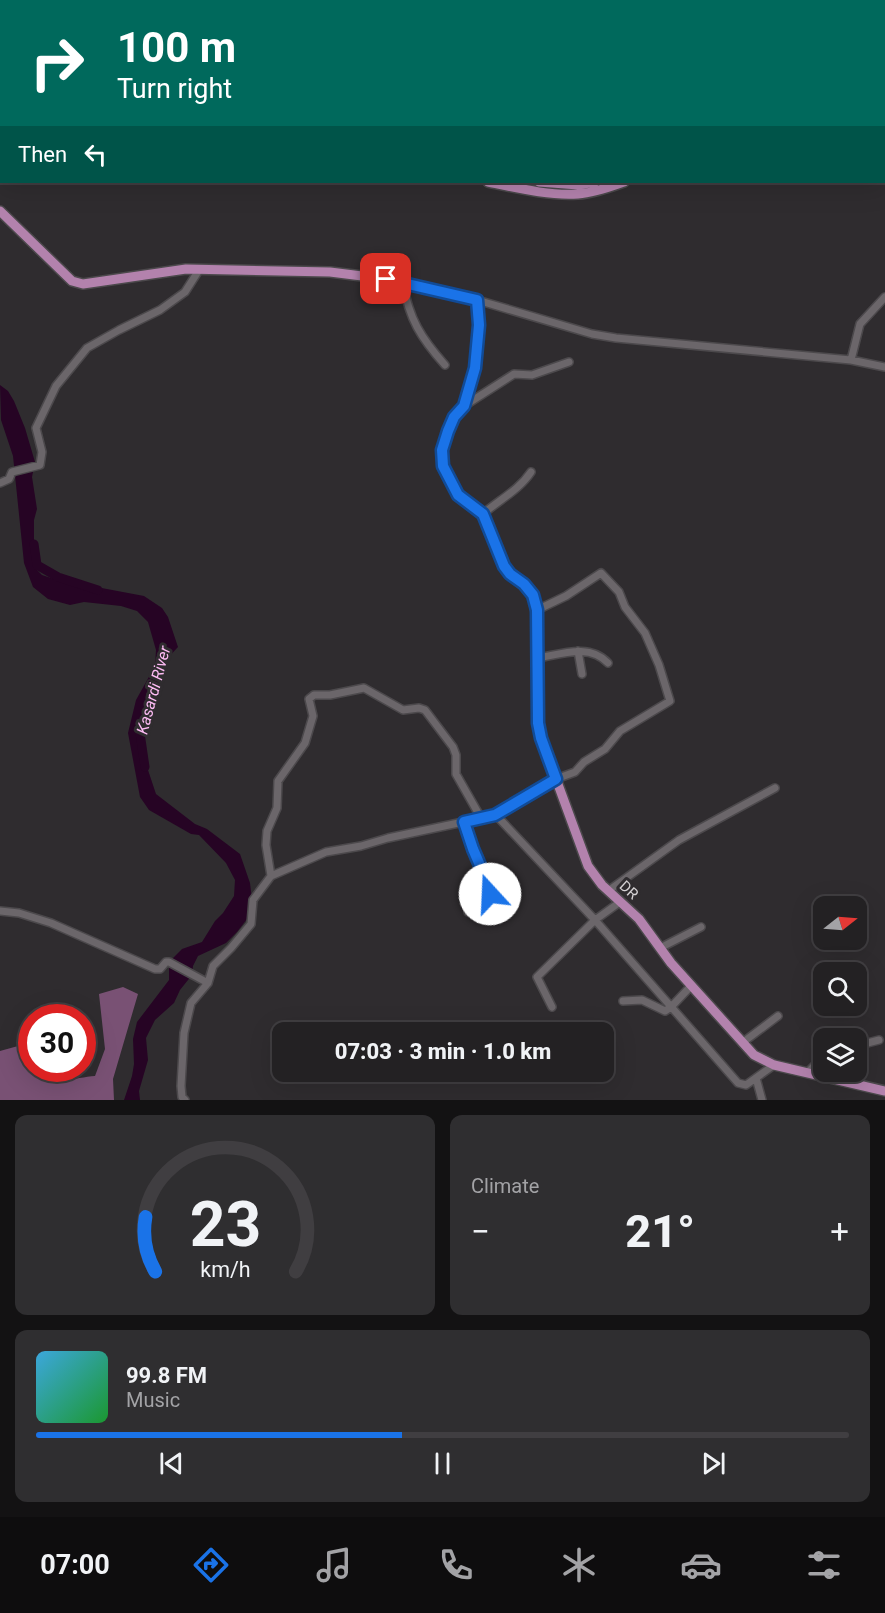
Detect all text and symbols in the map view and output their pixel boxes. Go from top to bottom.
text: 100 m [117,23,236,72]
icon: right [18,24,96,102]
text: Turn right [117,73,232,105]
icon: left [79,138,112,171]
text: Then [18,142,67,167]
pin [360,253,411,304]
icon: arrive [369,262,402,295]
water label: Kasardi River [133,643,175,736]
position arrow [458,862,522,926]
street label: DR [616,877,642,903]
north arrow [813,896,867,950]
map controls [813,896,867,1082]
button: search [813,962,867,1016]
speed limit sign: 30 [18,1004,96,1082]
button: layers [813,1028,867,1082]
text: 07:03 · 3 min · 1.0 km [335,1039,551,1064]
text: Climate [471,1174,539,1198]
text: 23 [189,1188,261,1261]
text: 21° [625,1205,695,1258]
text: − [471,1212,490,1251]
text: + [830,1212,849,1251]
text: km/h [200,1257,250,1282]
text: 99.8 FM [126,1363,207,1388]
text: Music [126,1388,180,1412]
icon: previous [155,1447,188,1480]
icon: pause [426,1447,459,1480]
icon: next [697,1447,730,1480]
icon: directions [190,1544,232,1586]
icon: music [313,1544,355,1586]
icon: phone [435,1544,477,1586]
icon: climate [558,1544,600,1586]
icon: car [680,1544,722,1586]
icon: filters [803,1544,845,1586]
text: 07:00 [40,1549,110,1581]

